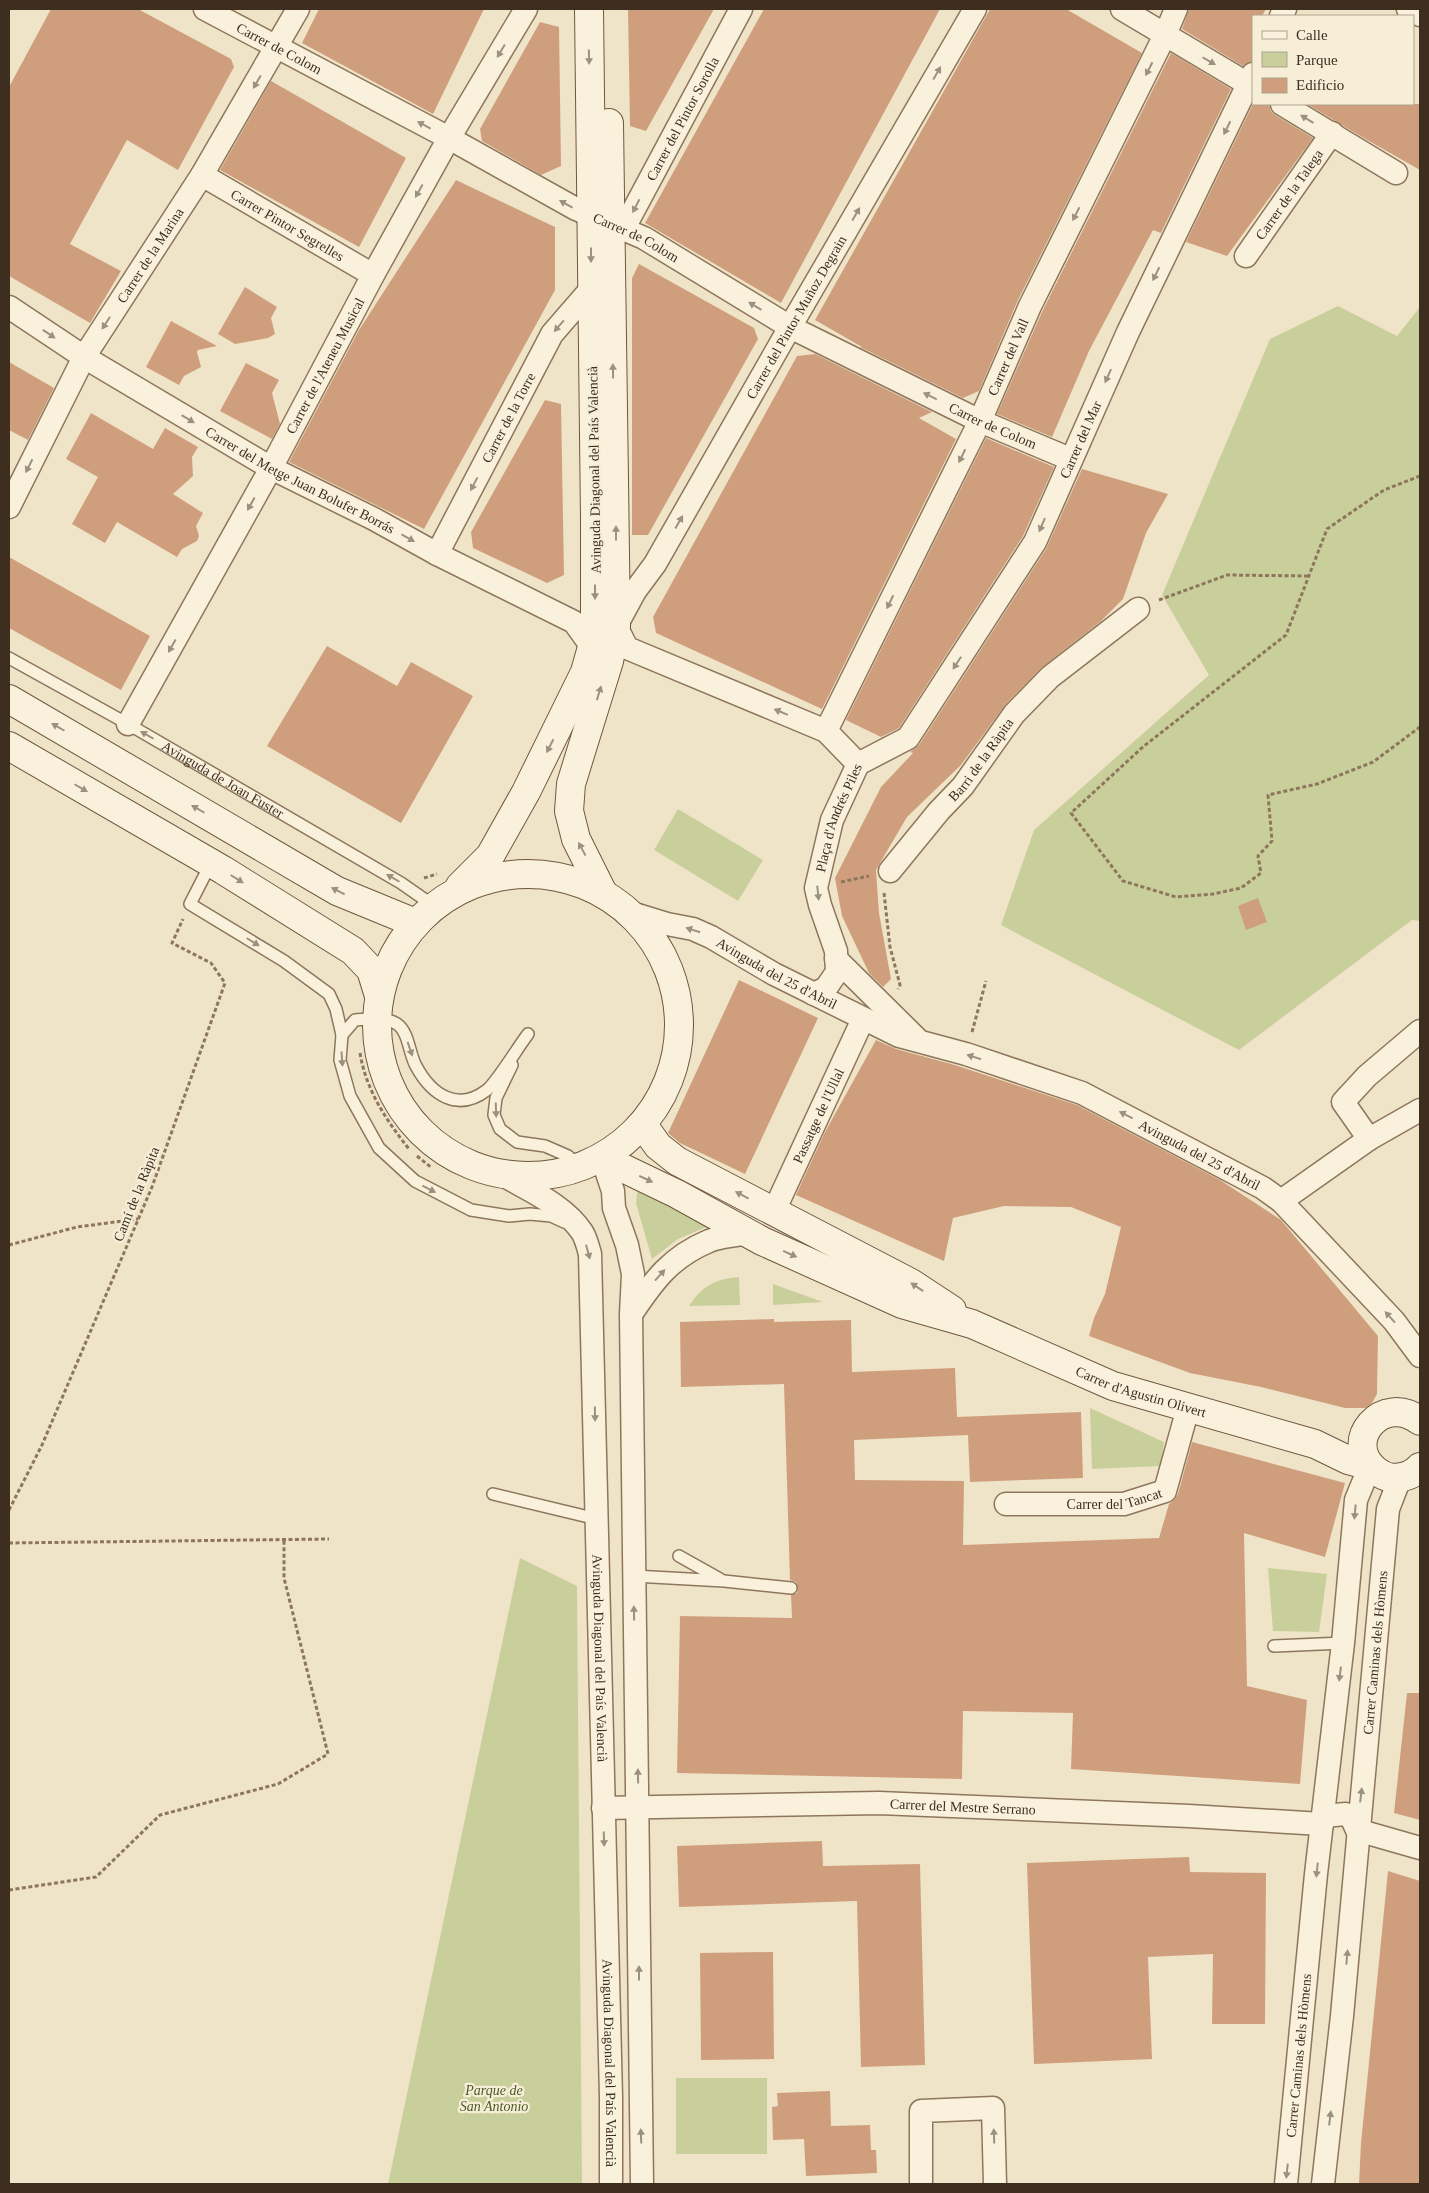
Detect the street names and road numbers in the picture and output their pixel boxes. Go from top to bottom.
street label: Carrer de Colom [234,20,324,77]
street label: Carrer del Pintor Sorolla [644,54,722,183]
street label: Carrer de la Talega [1253,146,1326,243]
street label: Carrer Pintor Segrelles [228,187,346,264]
street label: Carrer de la Marina [114,205,187,306]
street label: Carrer de Colom [591,210,682,266]
street label: Carrer del Pintor Muñoz Degrain [744,233,850,402]
street label: Carrer de l'Ateneu Musical [284,295,368,436]
street label: Carrer del Vall [985,316,1032,398]
street label: Avinguda Diagonal del País Valencià [585,365,604,574]
street label: Carrer de la Torre [479,370,538,465]
street label: Carrer del Mar [1057,398,1105,481]
street label: Carrer de Colom [946,400,1039,452]
street label: Carrer del Metge Juan Bolufer Borrás [203,424,397,537]
street label: Barri de la Ràpita [946,715,1017,804]
street label: Avinguda de Joan Fuster [159,738,287,821]
street label: Plaça d'Andrés Piles [813,761,865,874]
street label: Avinguda del 25 d'Abril [714,935,840,1012]
street label: Passatge de l'Ullal [790,1066,847,1166]
street label: Avinguda del 25 d'Abril [1136,1117,1263,1193]
street label: Camí de la Ràpita [111,1144,163,1244]
street label: Carrer d'Agustin Olivert [1073,1364,1208,1420]
street label: Carrer del Tancat [1067,1485,1164,1512]
street label: Avinguda Diagonal del País Valencià [589,1554,610,1763]
street label: Carrer Caminas dels Hòmens [1361,1570,1390,1735]
street label: Carrer del Mestre Serrano [890,1796,1036,1818]
street label: Avinguda Diagonal del País Valencià [600,1959,618,2168]
street label: Carrer Caminas dels Hòmens [1284,1973,1314,2138]

